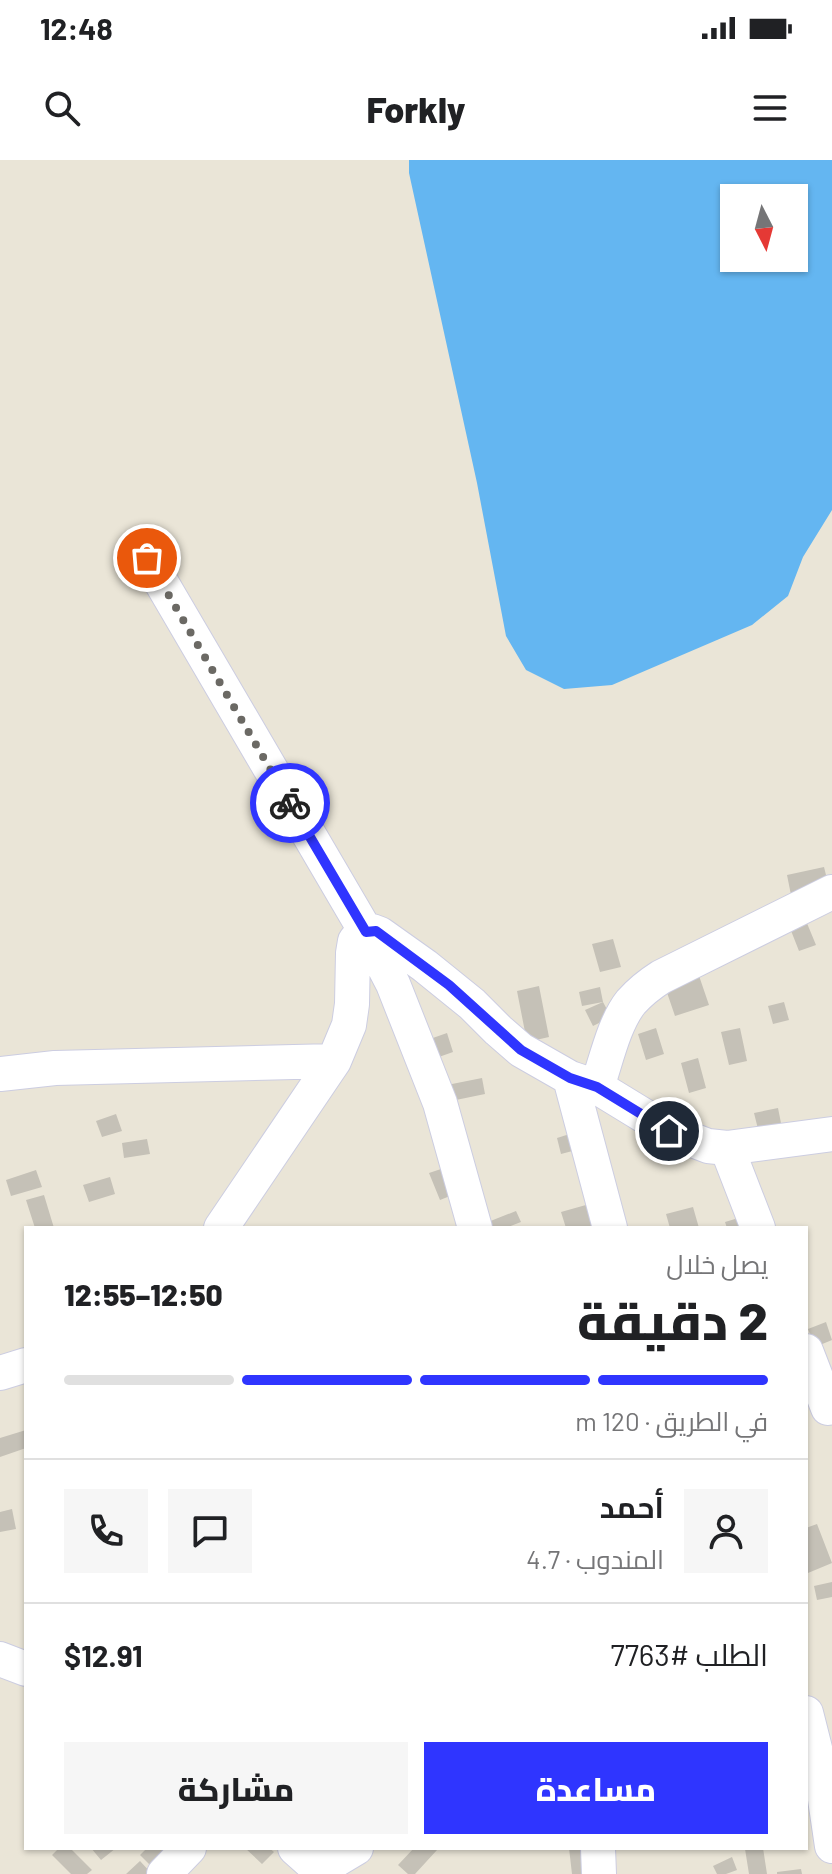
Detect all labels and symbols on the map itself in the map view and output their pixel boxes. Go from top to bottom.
north arrow [720,184,808,272]
pin [113,524,181,592]
courier [250,763,330,843]
pin [635,1097,703,1165]

